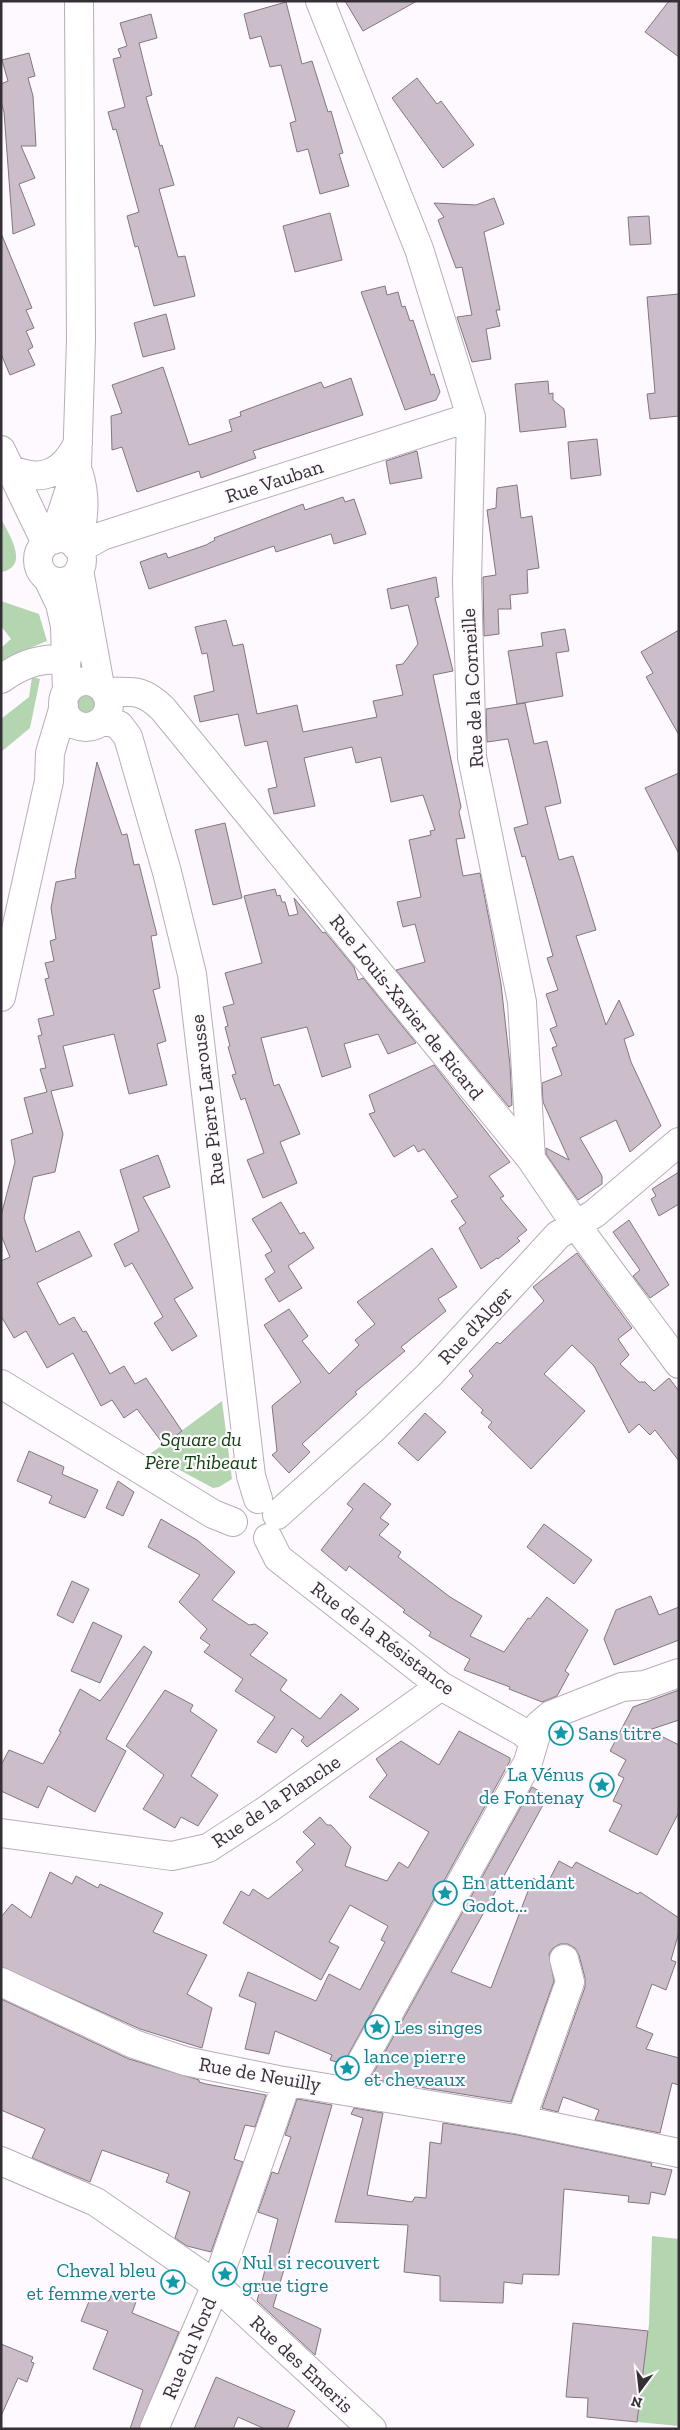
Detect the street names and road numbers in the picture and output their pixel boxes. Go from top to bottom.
street label: Rue Vauban [222,454,326,508]
street label: Rue de la Corneille [456,607,488,769]
street label: Rue Louis-Xavier de Ricard [325,910,489,1104]
street label: Rue Pierre Larousse [185,1013,229,1187]
street label: Rue d'Alger [433,1281,517,1369]
street label: Rue de la Résistance [306,1576,460,1700]
street label: Rue de la Planche [207,1749,345,1853]
street label: Rue de Neuilly [197,2051,324,2097]
street label: Rue du Nord [157,2293,221,2402]
street label: Rue des Emeris [245,2310,359,2418]

